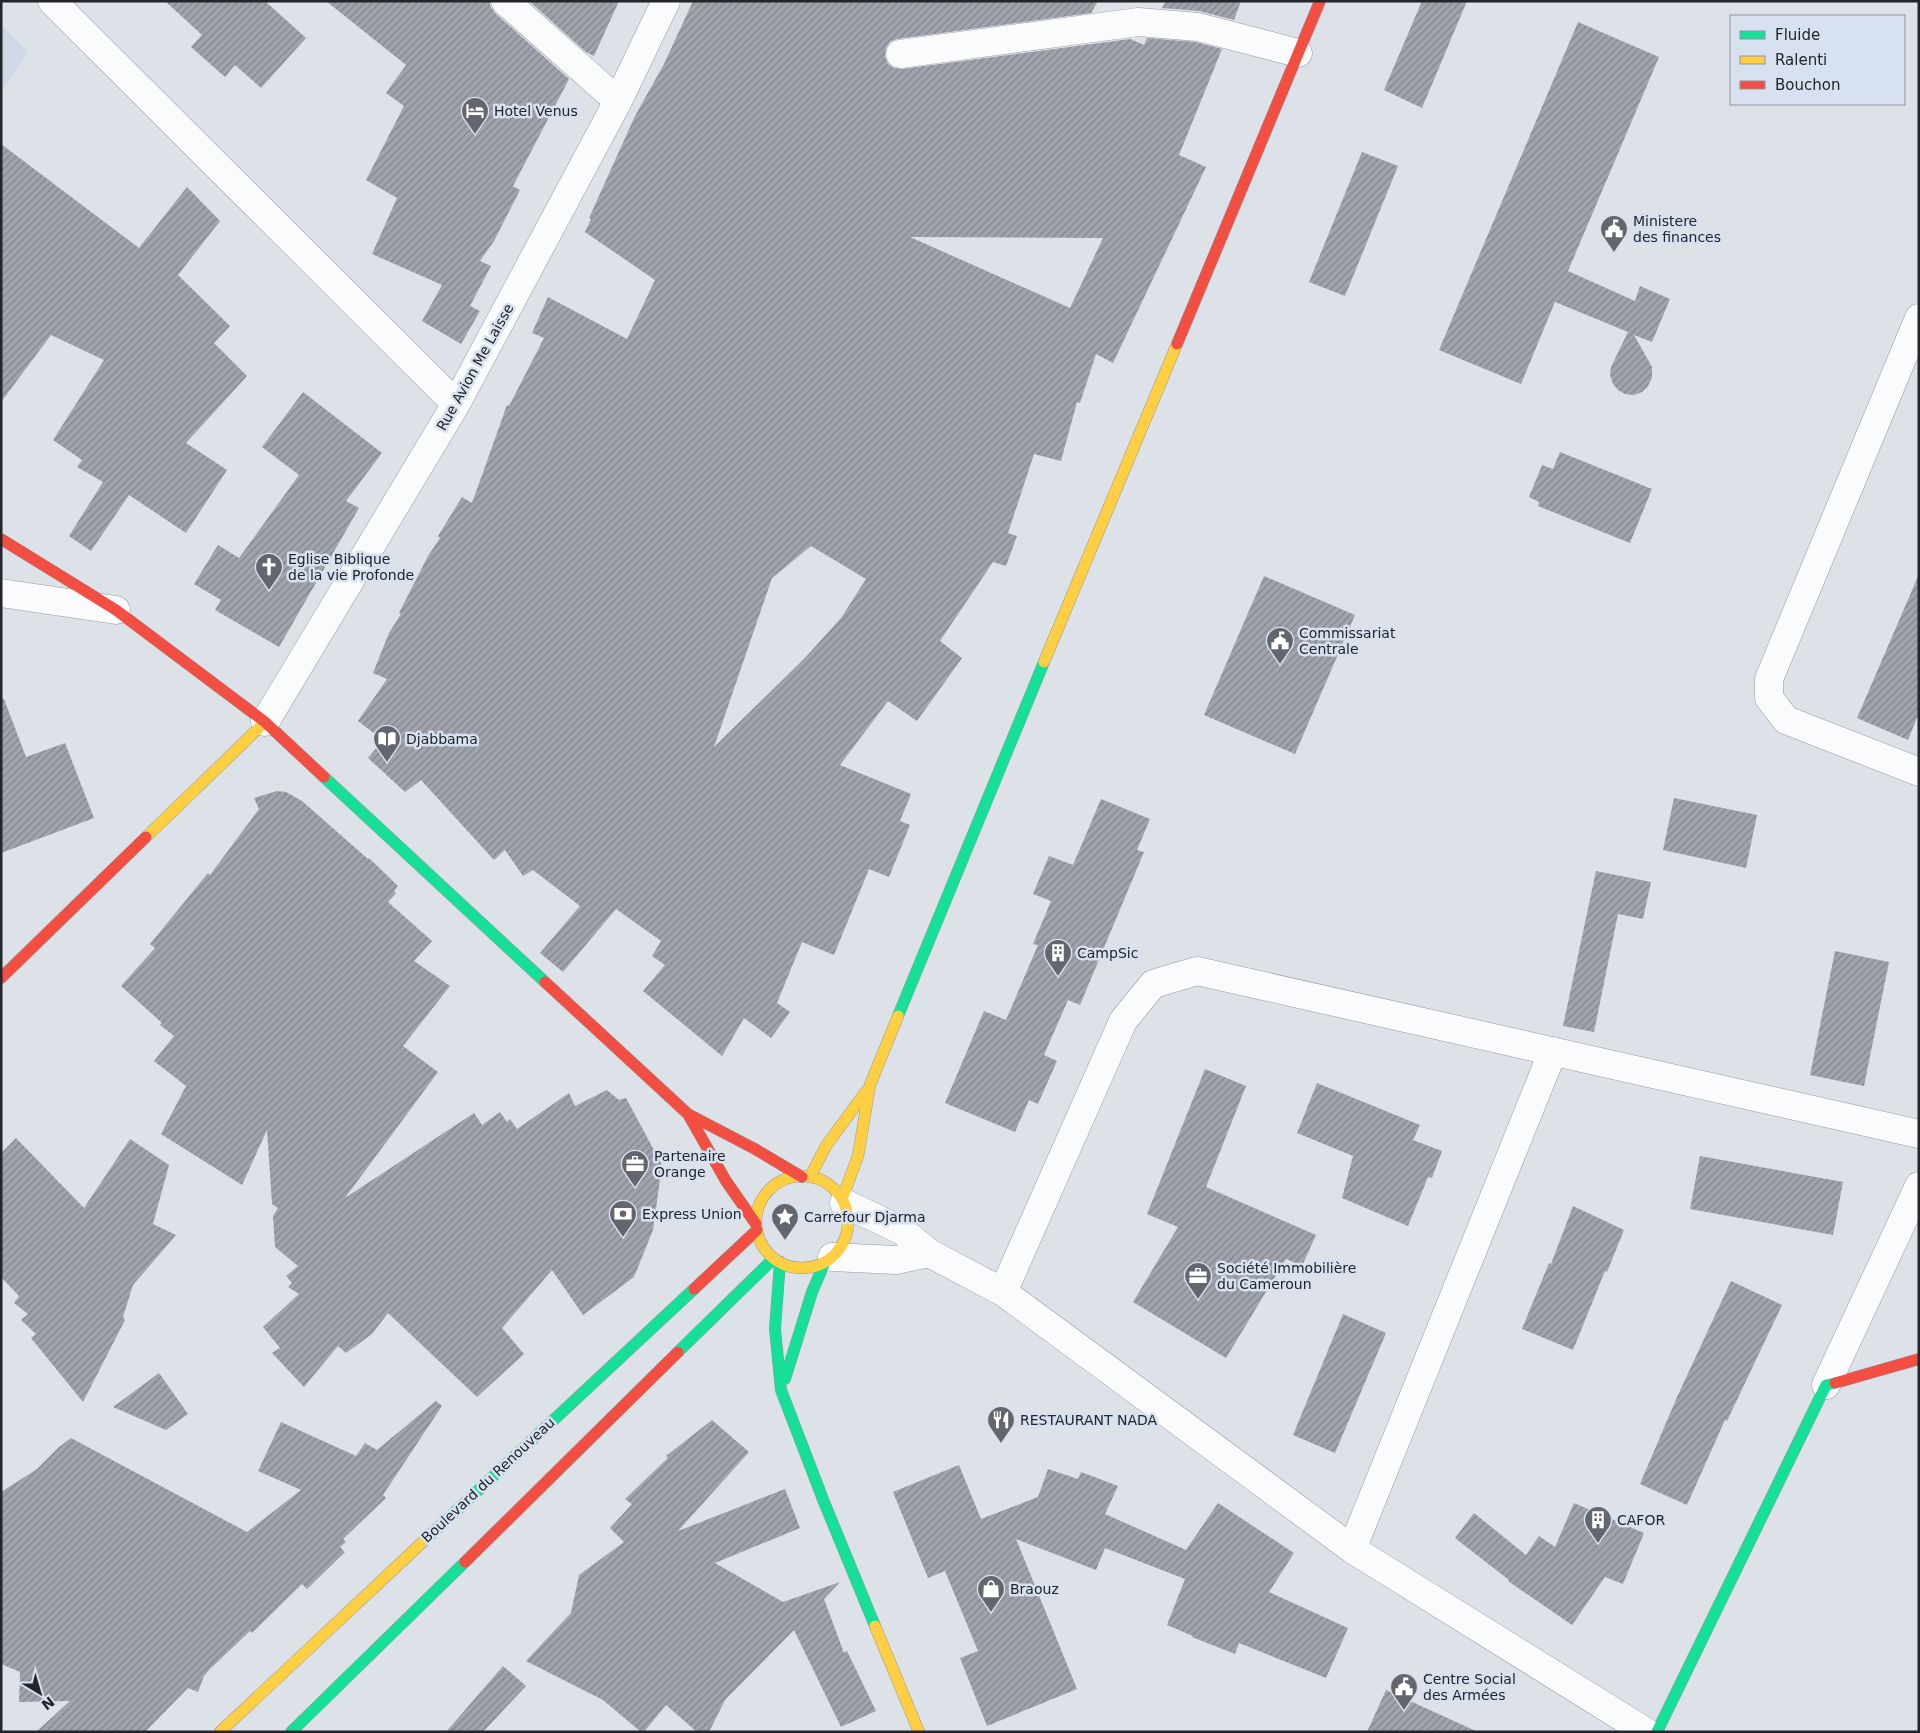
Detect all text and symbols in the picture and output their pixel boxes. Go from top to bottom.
legend [1730,15,1905,105]
text: Fluide [1775,26,1820,44]
text: Ralenti [1775,51,1827,69]
text: Bouchon [1775,76,1840,94]
hotel icon: Hotel Venus [460,96,490,135]
place label: Hotel Venus [494,103,578,119]
place label: Ministere des finances [1633,213,1721,245]
public building icon: Ministere des finances [1599,214,1629,253]
street label: Rue Avion Me Laisse [433,301,517,433]
place label: Eglise Biblique de la vie Profonde [288,551,414,583]
church icon: Eglise Biblique de la vie Profonde [254,552,284,591]
place label: Commissariat Centrale [1299,625,1396,657]
public building icon: Commissariat Centrale [1265,626,1295,665]
library icon: Djabbama [372,724,402,763]
place label: Djabbama [406,731,478,747]
building icon: CampSic [1043,938,1073,977]
place label: CampSic [1077,945,1138,961]
place label: Partenaire Orange [654,1148,726,1180]
office icon: Partenaire Orange [620,1149,650,1188]
bank icon: Express Union [608,1199,638,1238]
place icon: Carrefour Djarma [770,1202,800,1241]
place label: Express Union [642,1206,742,1222]
place label: Carrefour Djarma [804,1209,925,1225]
place label: Société Immobilière du Cameroun [1217,1260,1356,1292]
office icon: Société Immobilière du Cameroun [1183,1261,1213,1300]
restaurant icon: RESTAURANT NADA [986,1405,1016,1444]
place label: RESTAURANT NADA [1020,1412,1158,1428]
street label: Boulevard du Renouveau [418,1414,558,1546]
building icon: CAFOR [1583,1505,1613,1544]
place label: CAFOR [1617,1512,1665,1528]
shop icon: Braouz [976,1574,1006,1613]
place label: Braouz [1010,1581,1059,1597]
north arrow [15,1668,65,1718]
place label: Centre Social des Armées [1423,1671,1516,1703]
public building icon: Centre Social des Armées [1389,1672,1419,1711]
text: N [38,1693,58,1713]

